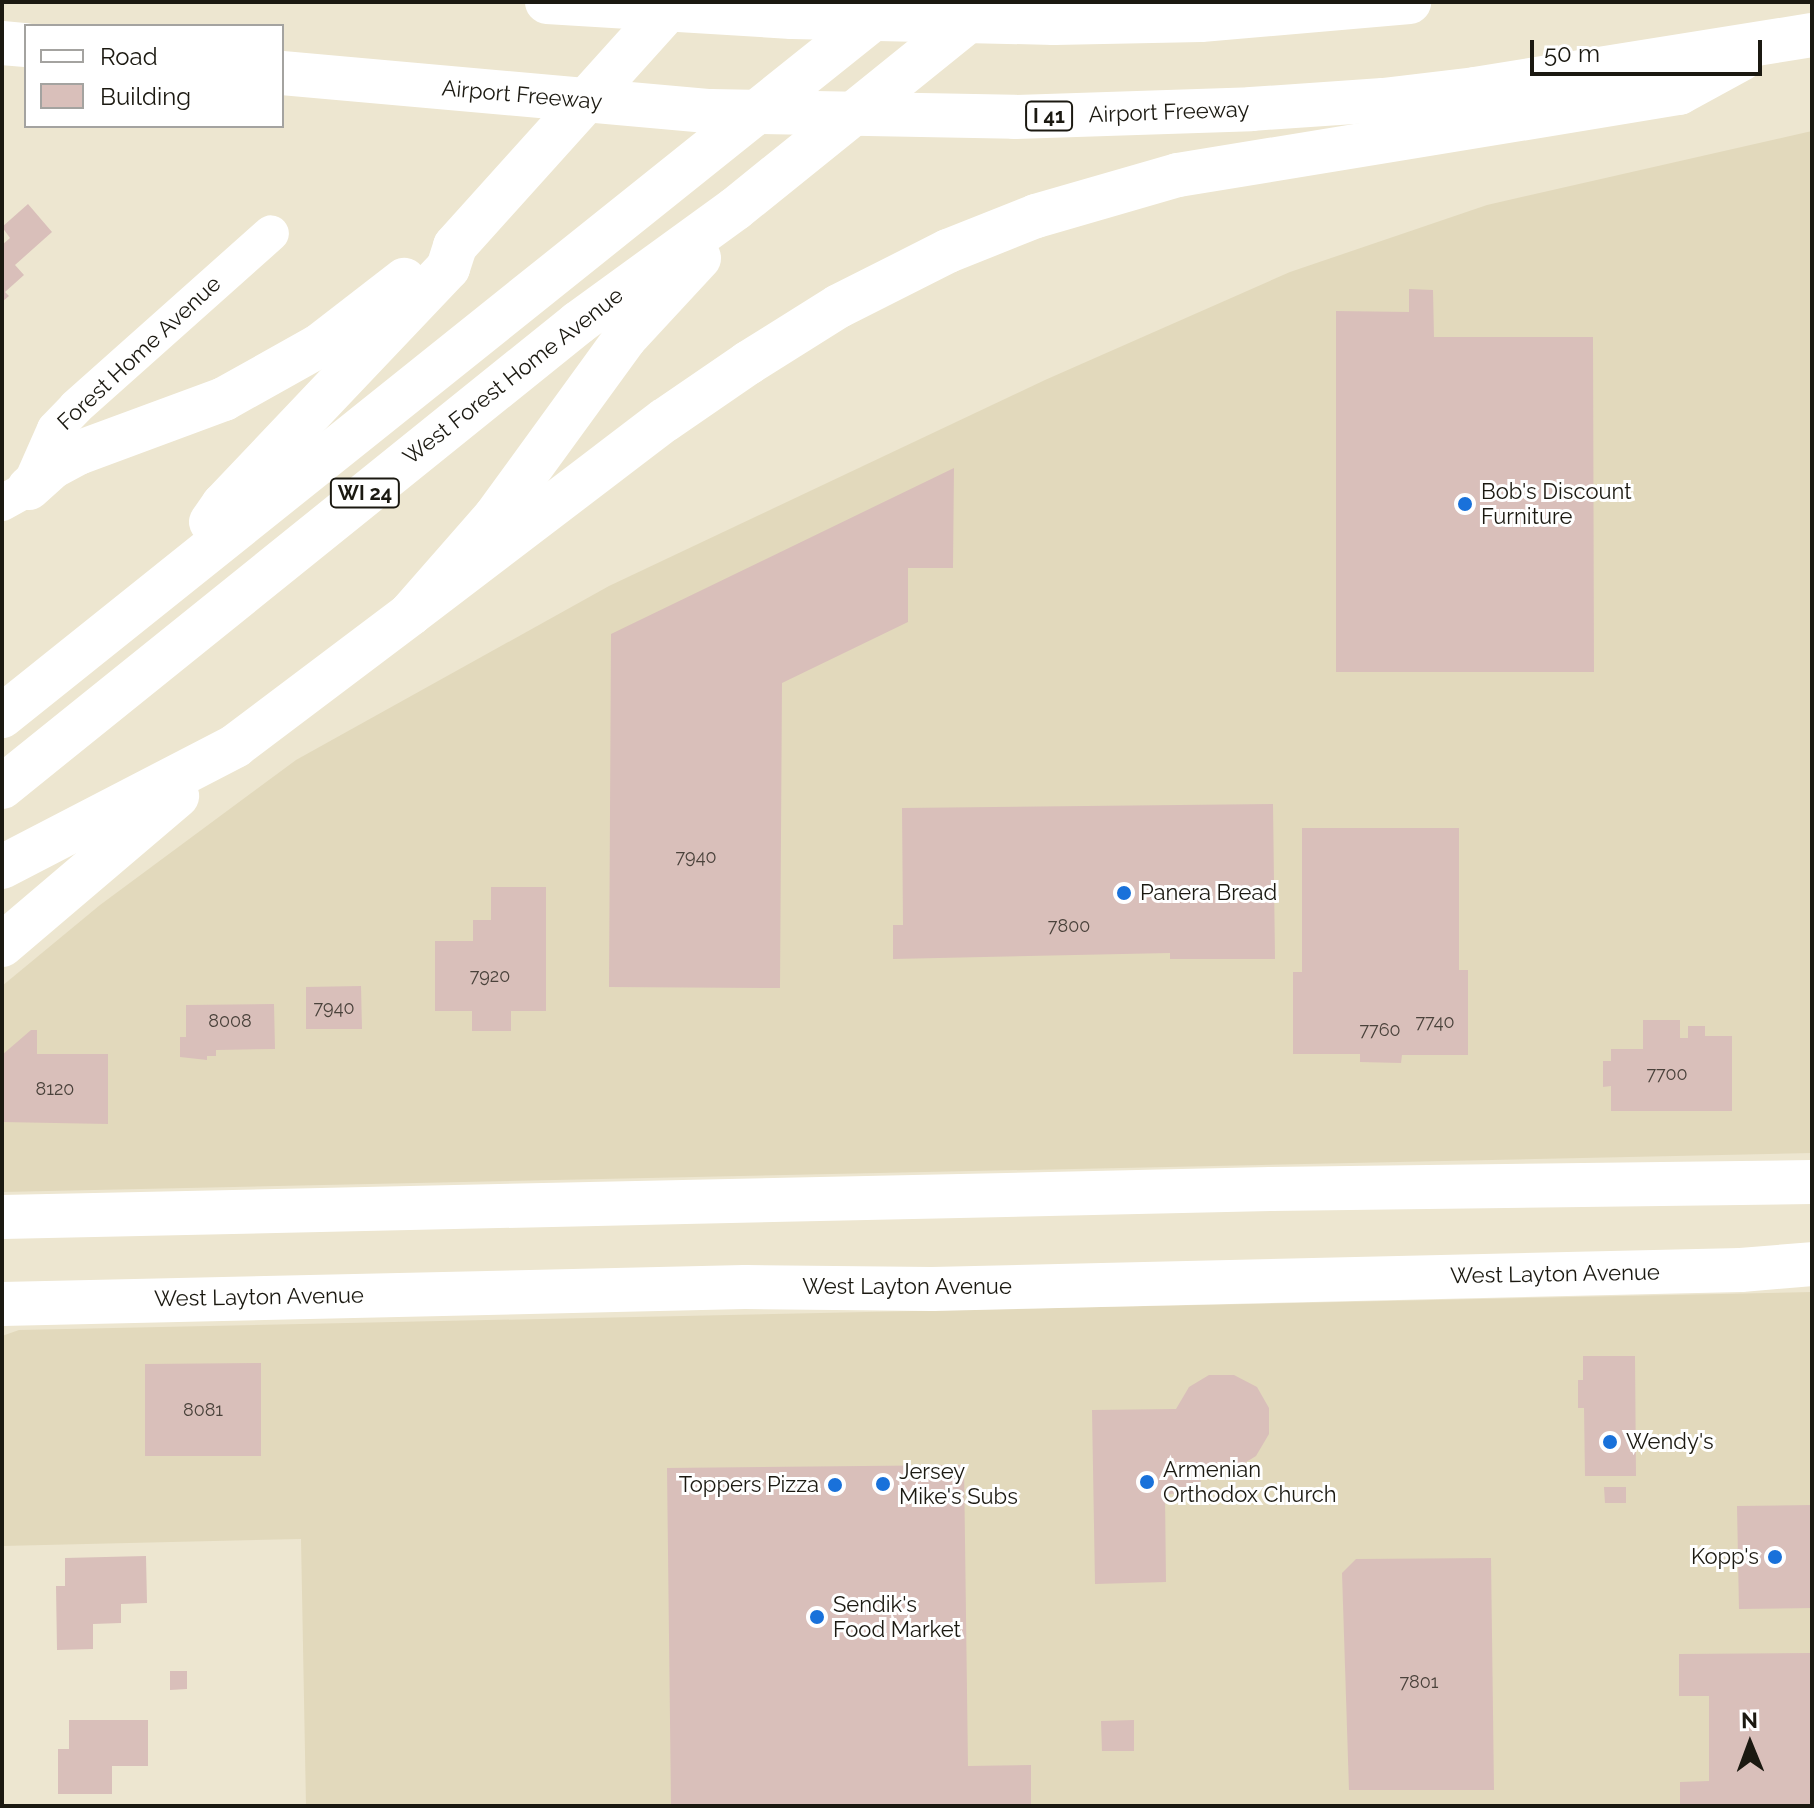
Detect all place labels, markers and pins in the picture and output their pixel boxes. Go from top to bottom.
place label: Bob's Discount Furniture [1481,478,1632,530]
marker: Bob's Discount Furniture [1456,495,1474,513]
place label: Panera Bread [1140,880,1277,906]
marker: Panera Bread [1115,884,1133,902]
place label: Wendy's [1626,1429,1714,1455]
marker: Wendy's [1601,1433,1619,1451]
place label: Armenian Orthodox Church [1163,1456,1337,1508]
place label: Jersey Mike's Subs [899,1458,1018,1510]
place label: Toppers Pizza [679,1472,819,1498]
marker: Armenian Orthodox Church [1138,1473,1156,1491]
marker: Jersey Mike's Subs [874,1475,892,1493]
marker: Toppers Pizza [826,1476,844,1494]
place label: Kopp's [1691,1544,1759,1570]
marker: Kopp's [1766,1548,1784,1566]
place label: Sendik's Food Market [833,1591,961,1642]
marker: Sendik's Food Market [808,1608,826,1626]

